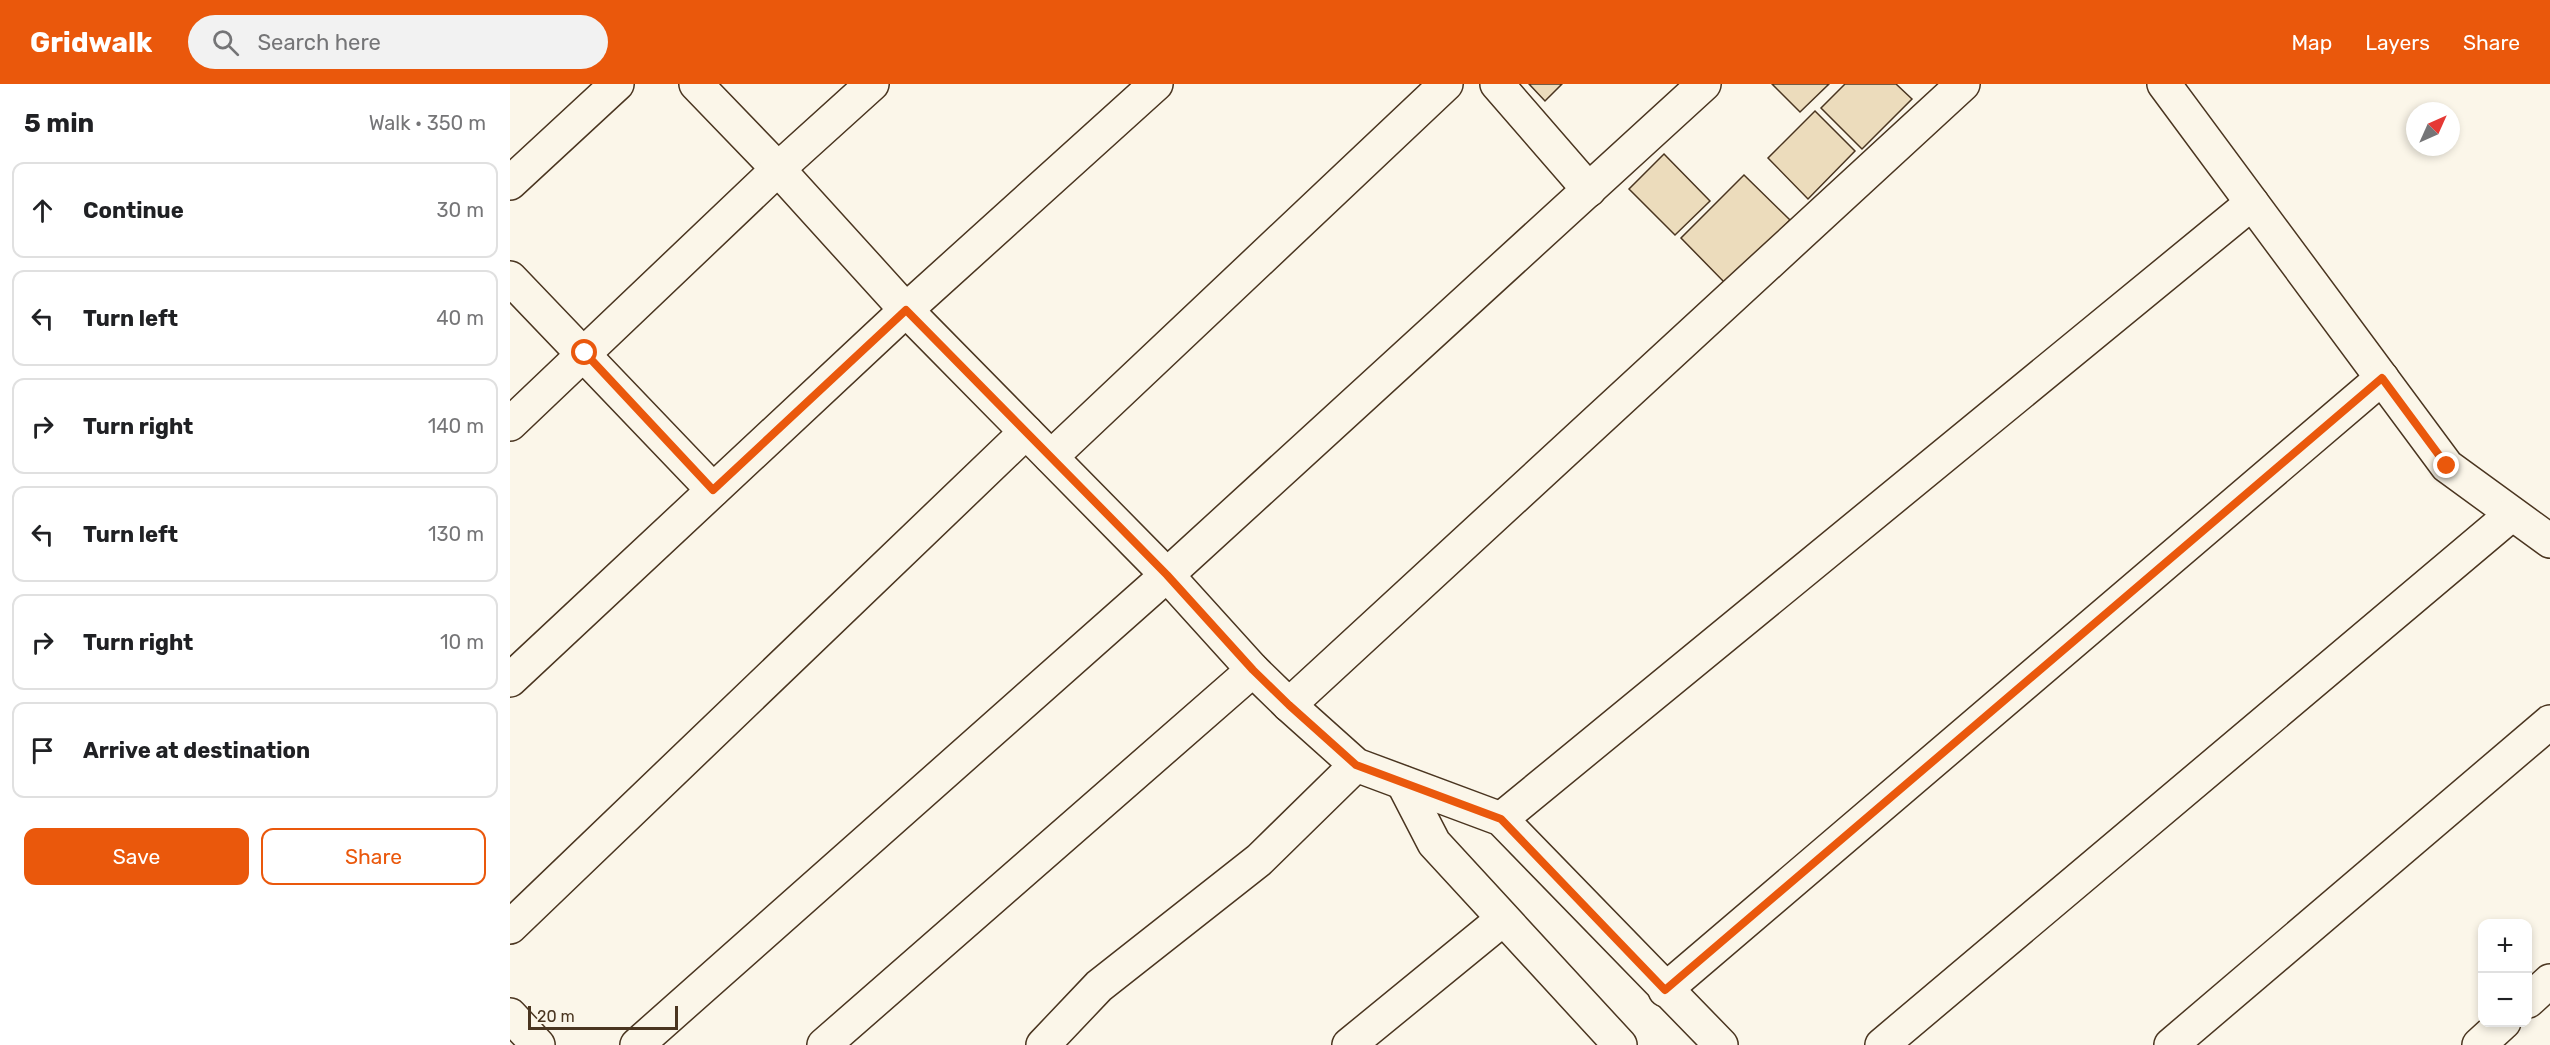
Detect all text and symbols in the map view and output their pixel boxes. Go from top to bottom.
search box [188,15,608,69]
text: Gridwalk [30,26,152,59]
icon: search [209,26,242,59]
text: Search here [257,29,381,56]
text: Map [2291,30,2332,55]
text: Layers [2365,30,2430,55]
text: Share [2463,30,2520,55]
north arrow [2406,102,2460,156]
text: 5 min [24,108,94,139]
text: Walk · 350 m [369,111,486,135]
icon: ahead [26,194,59,227]
text: Continue [83,197,184,224]
text: 30 m [437,198,484,222]
icon: left [26,302,59,335]
text: Turn left [83,305,178,332]
text: 40 m [436,306,484,330]
route start [571,339,597,365]
icon: right [26,410,59,443]
text: Turn right [83,413,193,440]
text: 140 m [428,414,484,438]
route end [2433,452,2459,478]
icon: left [26,518,59,551]
text: Turn left [83,521,178,548]
text: 130 m [428,522,484,546]
icon: right [26,626,59,659]
text: Turn right [83,629,193,656]
text: 10 m [440,630,484,654]
icon: arrive [26,734,59,767]
text: Arrive at destination [83,737,310,764]
button: Save [24,828,249,885]
button: Share [261,828,486,885]
map controls [2478,919,2532,1027]
button: + [2478,919,2532,973]
button: − [2478,973,2532,1027]
scale bar [528,1003,678,1030]
text: 20 m [537,1007,575,1026]

